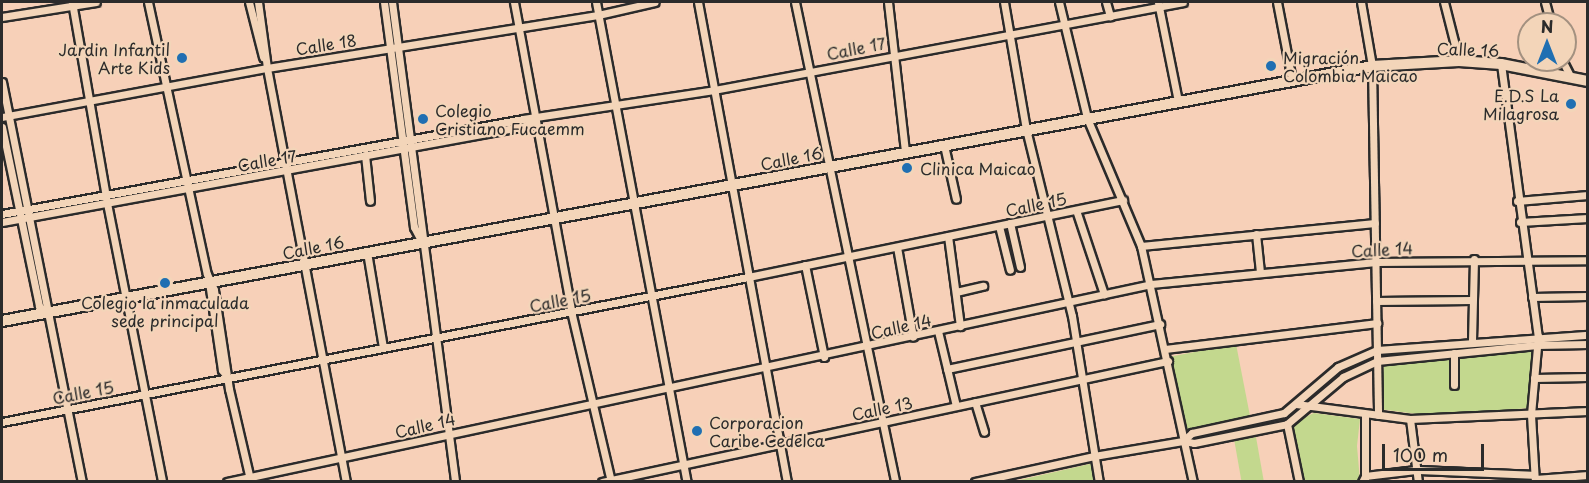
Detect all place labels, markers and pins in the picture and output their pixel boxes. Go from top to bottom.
place label: Jardin Infantil Arte Kids [59,39,170,77]
place label: Migración Colombia Maicao [1283,47,1417,85]
marker: Jardin Infantil Arte Kids [175,51,189,65]
marker: Migración Colombia Maicao [1264,59,1278,73]
place label: E.D.S La Milagrosa [1483,85,1559,123]
marker: E.D.S La Milagrosa [1564,97,1578,111]
place label: Colegio Cristiano Fucaemm [435,100,584,138]
marker: Colegio Cristiano Fucaemm [416,112,430,126]
place label: Clinica Maicao [920,158,1036,178]
marker: Clinica Maicao [898,159,916,177]
marker: Colegio la inmaculada sede principal [158,276,172,290]
place label: Colegio la inmaculada sede principal [80,292,250,330]
place label: Corporacion Caribe Cedelca [709,412,826,450]
marker: Corporacion Caribe Cedelca [690,424,704,438]

